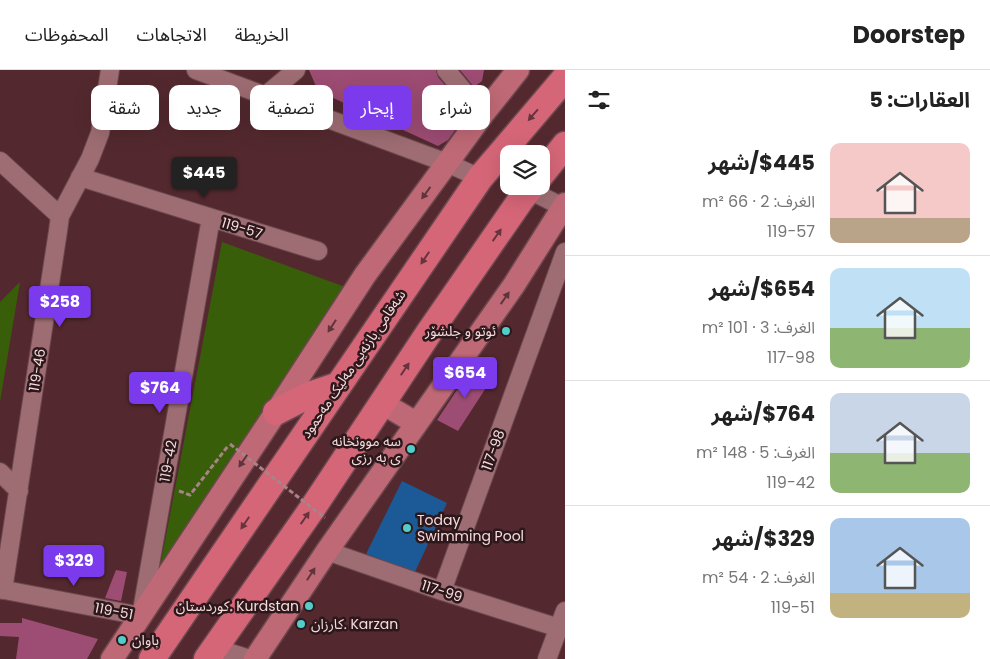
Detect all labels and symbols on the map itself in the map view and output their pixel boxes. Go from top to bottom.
one-way arrow [528,108,539,121]
pin: $445 [174,156,234,199]
one-way arrow [421,186,431,199]
street label: 119-57 [219,212,265,244]
one-way arrow [492,228,502,241]
one-way arrow [420,251,430,265]
pin: $258 [30,286,90,328]
street label: شەقامی بازنەیی مەلیک مەحمود [296,286,410,442]
one-way arrow [500,291,510,305]
one-way arrow [328,319,337,332]
place label: ئوتو و جلشۆر [424,321,496,341]
marker: ئوتو و جلشۆر [500,325,512,337]
street label: 119-46 [24,347,50,393]
pin: $654 [435,356,495,399]
one-way arrow [400,362,410,375]
pin: $764 [130,372,190,414]
street label: 117-98 [476,427,510,473]
place label: سه موونخانه ی به رزی [332,431,401,467]
street label: 119-42 [154,438,182,484]
marker: سه موونخانه ی به رزی [405,443,417,455]
one-way arrow [238,455,248,468]
place label: Today Swimming Pool [417,510,524,546]
one-way arrow [300,511,310,525]
one-way arrow [240,516,250,530]
marker: Today Swimming Pool [401,522,413,534]
pin: $329 [44,544,104,587]
one-way arrow [306,568,316,581]
street label: 117-99 [419,575,465,607]
place label: کوردستان. Kurdstan [176,596,299,616]
street label: 119-51 [93,597,135,625]
marker: کوردستان. Kurdstan [303,600,315,612]
place label: کارزان. Karzan [311,614,398,634]
marker: کارزان. Karzan [295,618,307,630]
place label: باوان [132,630,159,650]
marker: باوان [116,634,128,646]

